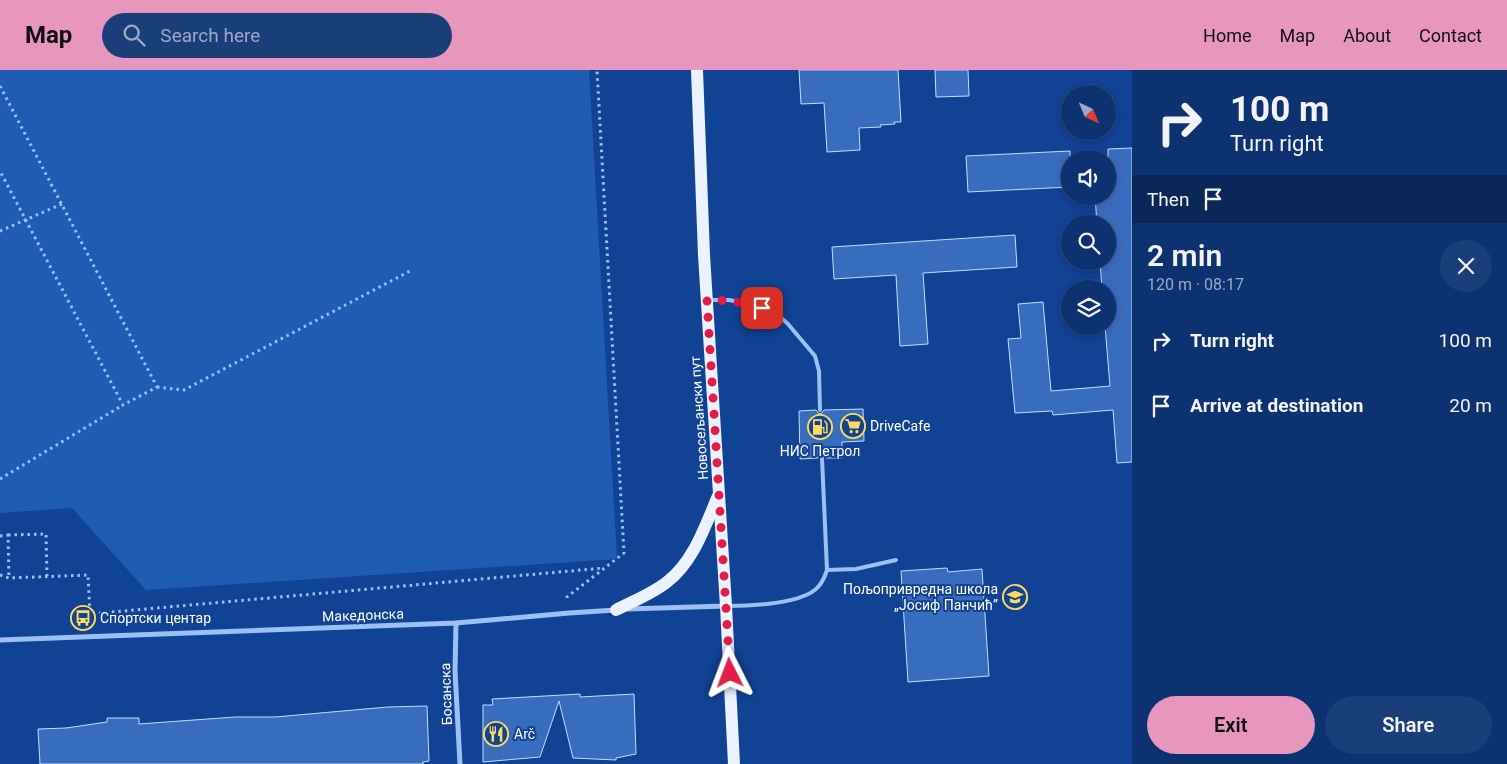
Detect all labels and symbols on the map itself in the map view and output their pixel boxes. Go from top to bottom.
north arrow [1061,85,1116,140]
pin [741,287,783,329]
street label: Новосељански пут [687,355,711,480]
supermarket icon: DriveCafe [840,413,866,439]
fuel station icon: НИС Петрол [807,414,833,440]
place label: DriveCafe [870,418,930,434]
place label: НИС Петрол [780,443,860,459]
place label: Пољопривредна школа „Јосиф Панчић” [843,581,998,613]
school or university icon: Пољопривредна школа „Јосиф Панчић” [1002,584,1028,610]
bus stop icon: Спортски центар [70,605,96,631]
street label: Македонска [322,606,404,624]
place label: Спортски центар [100,610,211,626]
position arrow [703,646,755,698]
street label: Босанска [437,663,455,725]
restaurant icon: Arč [483,721,509,747]
place label: Arč [514,726,535,742]

